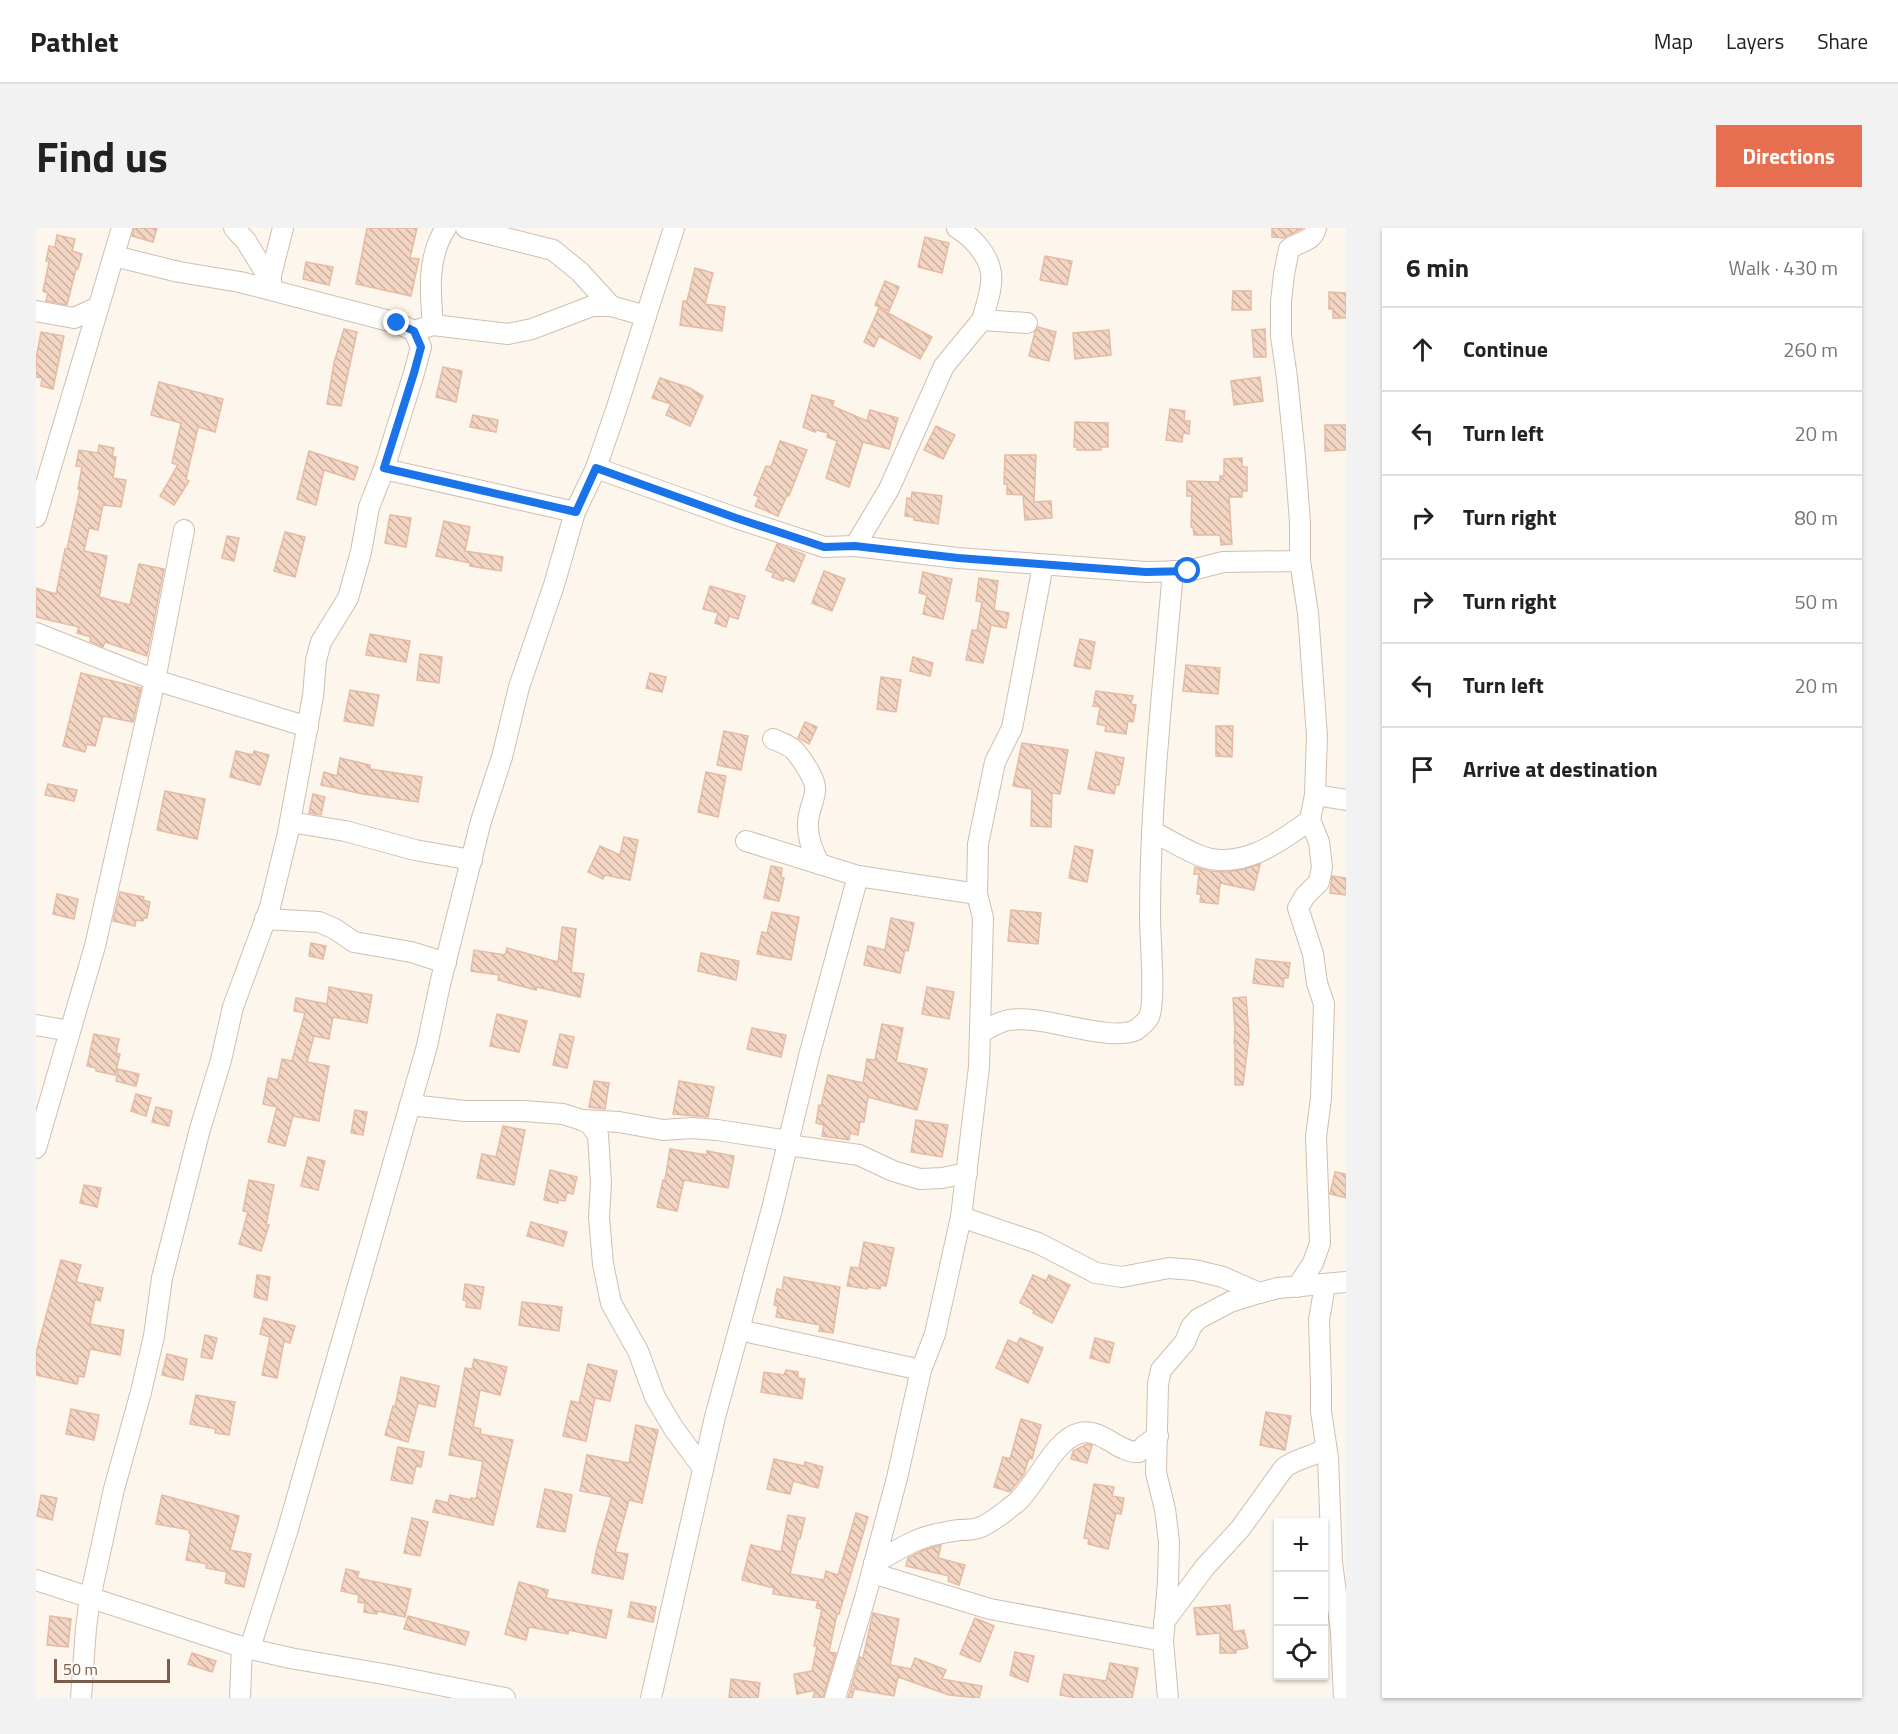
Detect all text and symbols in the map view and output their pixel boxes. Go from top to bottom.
text: Pathlet [30,20,118,63]
text: Map [1654,25,1693,57]
text: Layers [1726,25,1784,57]
text: Share [1817,25,1868,57]
text: Find us [36,124,168,188]
button: Directions [1716,125,1862,187]
text: 6 min [1406,248,1469,287]
text: Walk · 430 m [1729,252,1838,283]
route end [383,309,409,335]
text: Continue [1463,332,1548,366]
icon: ahead [1406,333,1439,366]
text: 260 m [1783,334,1838,365]
text: Turn left [1463,416,1544,450]
icon: left [1406,417,1439,450]
text: 20 m [1794,418,1838,449]
text: Turn right [1463,500,1557,534]
icon: right [1406,501,1439,534]
text: 80 m [1794,502,1838,533]
route start [1174,557,1200,583]
text: Turn right [1463,584,1557,618]
icon: right [1406,585,1439,618]
text: 50 m [1794,586,1838,617]
text: Turn left [1463,668,1544,702]
icon: left [1406,669,1439,702]
text: 20 m [1794,670,1838,701]
text: Arrive at destination [1463,752,1658,786]
icon: arrive [1406,753,1439,786]
map controls [1274,1518,1328,1680]
button: + [1274,1518,1328,1572]
button: − [1274,1572,1328,1626]
button: locate [1274,1626,1328,1680]
scale bar [54,1656,170,1684]
text: 50 m [63,1657,98,1681]

